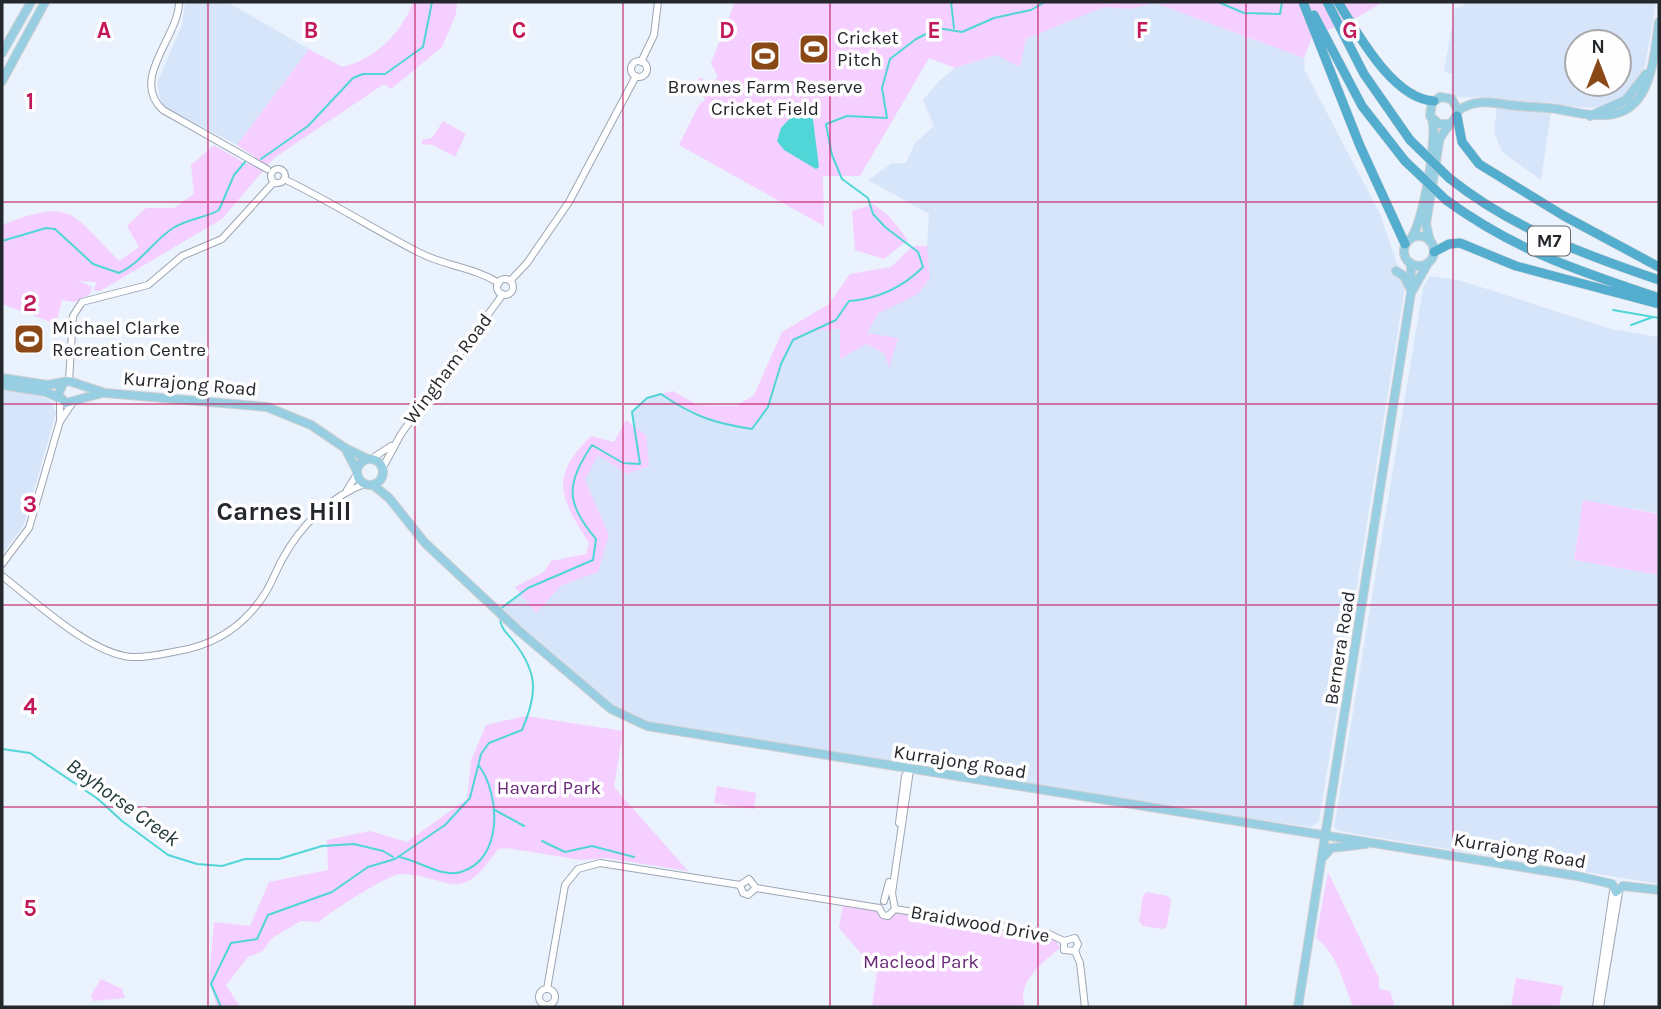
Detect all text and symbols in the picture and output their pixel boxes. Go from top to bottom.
text: A [97,17,111,44]
text: B [304,17,318,44]
text: C [512,17,526,44]
text: D [719,17,735,44]
text: E [927,17,941,44]
text: F [1136,17,1148,44]
text: G [1342,17,1358,44]
place label: Cricket Pitch [837,27,899,71]
north arrow [1563,28,1633,98]
sports icon: Cricket Pitch [797,32,831,66]
text: N [1591,36,1605,58]
sports icon: Brownes Farm Reserve Cricket Field [748,39,782,73]
place label: Brownes Farm Reserve Cricket Field [668,76,862,120]
text: 1 [26,88,34,115]
road number: M7 [1528,227,1570,256]
text: 2 [23,290,37,317]
street label: Wingham Road [399,309,497,429]
place label: Michael Clarke Recreation Centre [52,317,206,361]
sports icon: Michael Clarke Recreation Centre [12,322,46,356]
street label: Kurrajong Road [122,367,258,401]
text: 3 [23,491,37,518]
district label: Carnes Hill [217,496,351,527]
street label: Bernera Road [1320,589,1360,707]
text: 4 [23,693,37,720]
street label: Kurrajong Road [892,741,1028,783]
water label: Bayhorse Creek [62,753,184,851]
park label: Havard Park [497,777,601,799]
street label: Kurrajong Road [1452,829,1588,873]
text: 5 [23,895,37,922]
street label: Braidwood Drive [909,901,1051,947]
park label: Macleod Park [863,951,979,973]

